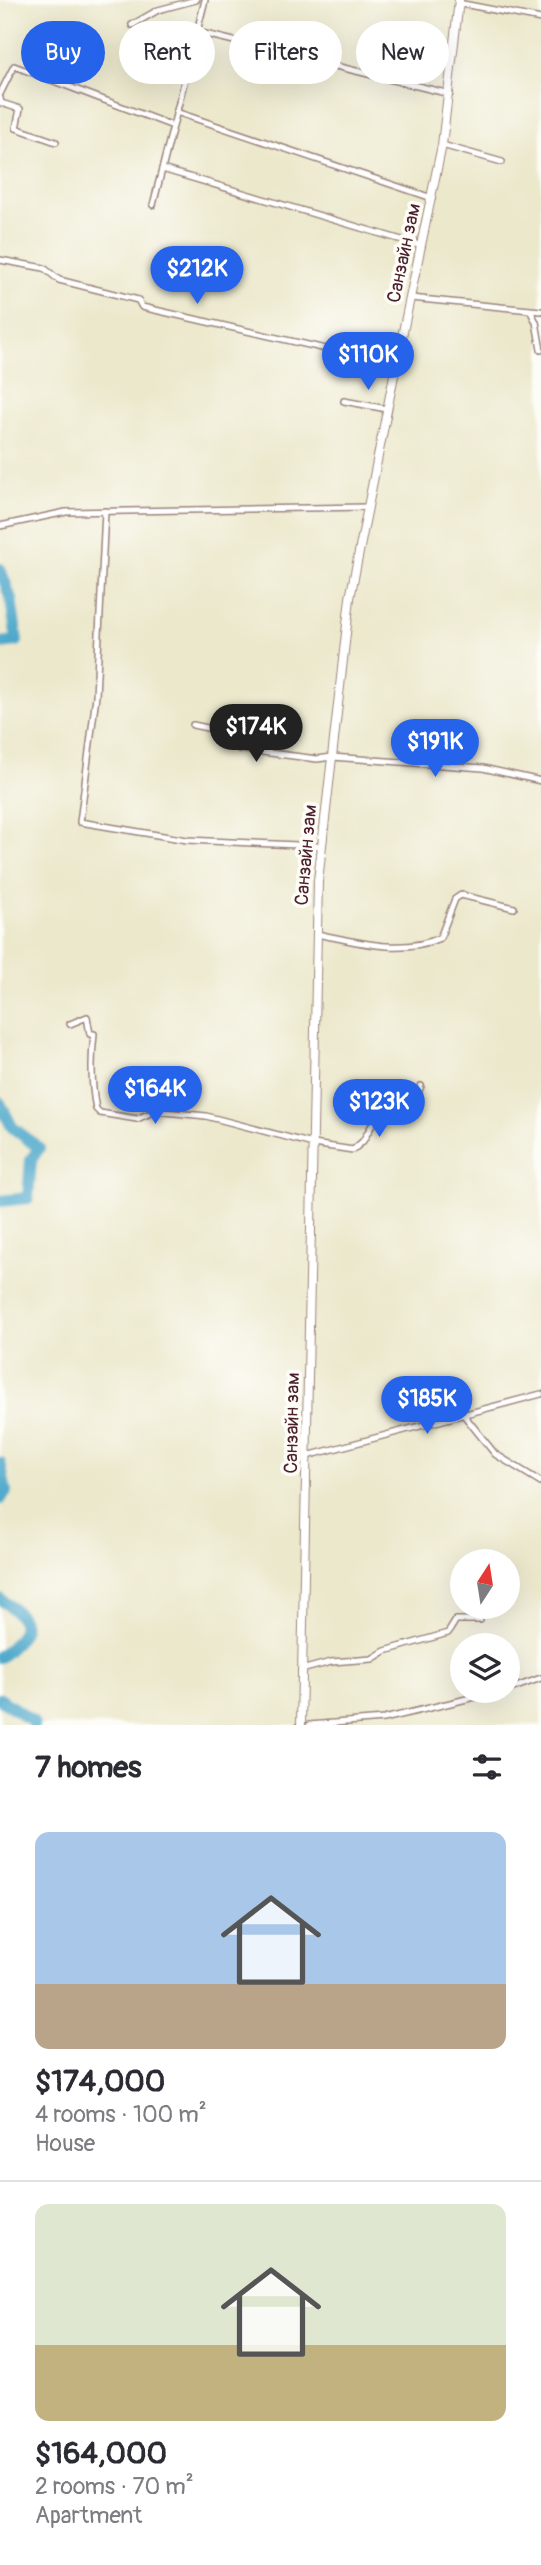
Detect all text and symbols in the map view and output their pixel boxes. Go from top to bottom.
chip: Buy [21,21,105,84]
chip: Rent [119,21,215,84]
chip: Filters [229,21,342,84]
chip: New [356,21,449,84]
street label: Санзайн зам [382,201,426,305]
pin: $212K [148,246,246,306]
text: $212K [166,254,228,283]
pin: $110K [319,332,417,392]
text: $110K [338,340,398,369]
pin: $174K [207,704,305,764]
text: $174K [226,712,286,741]
pin: $191K [386,720,484,779]
text: $191K [407,727,463,756]
street label: Санзайн зам [290,804,322,906]
pin: $164K [106,1066,204,1126]
text: $164K [124,1074,186,1103]
pin: $123K [330,1080,428,1139]
text: $123K [349,1087,409,1116]
street label: Санзайн зам [279,1372,305,1474]
pin: $185K [378,1376,476,1436]
text: $185K [397,1384,457,1413]
north arrow [450,1549,520,1619]
map controls [450,1549,520,1703]
button: layers [450,1633,520,1703]
icon: filters [468,1748,506,1786]
text: 7 homes [35,1749,142,1786]
icon: home [208,1877,334,2003]
text: $174,000 [35,2063,165,2100]
text: 4 rooms · 100 m² [35,2100,207,2129]
text: House [35,2129,95,2158]
icon: home [208,2249,334,2375]
text: $164,000 [35,2435,167,2472]
text: 2 rooms · 70 m² [35,2472,194,2501]
text: Apartment [35,2501,142,2530]

